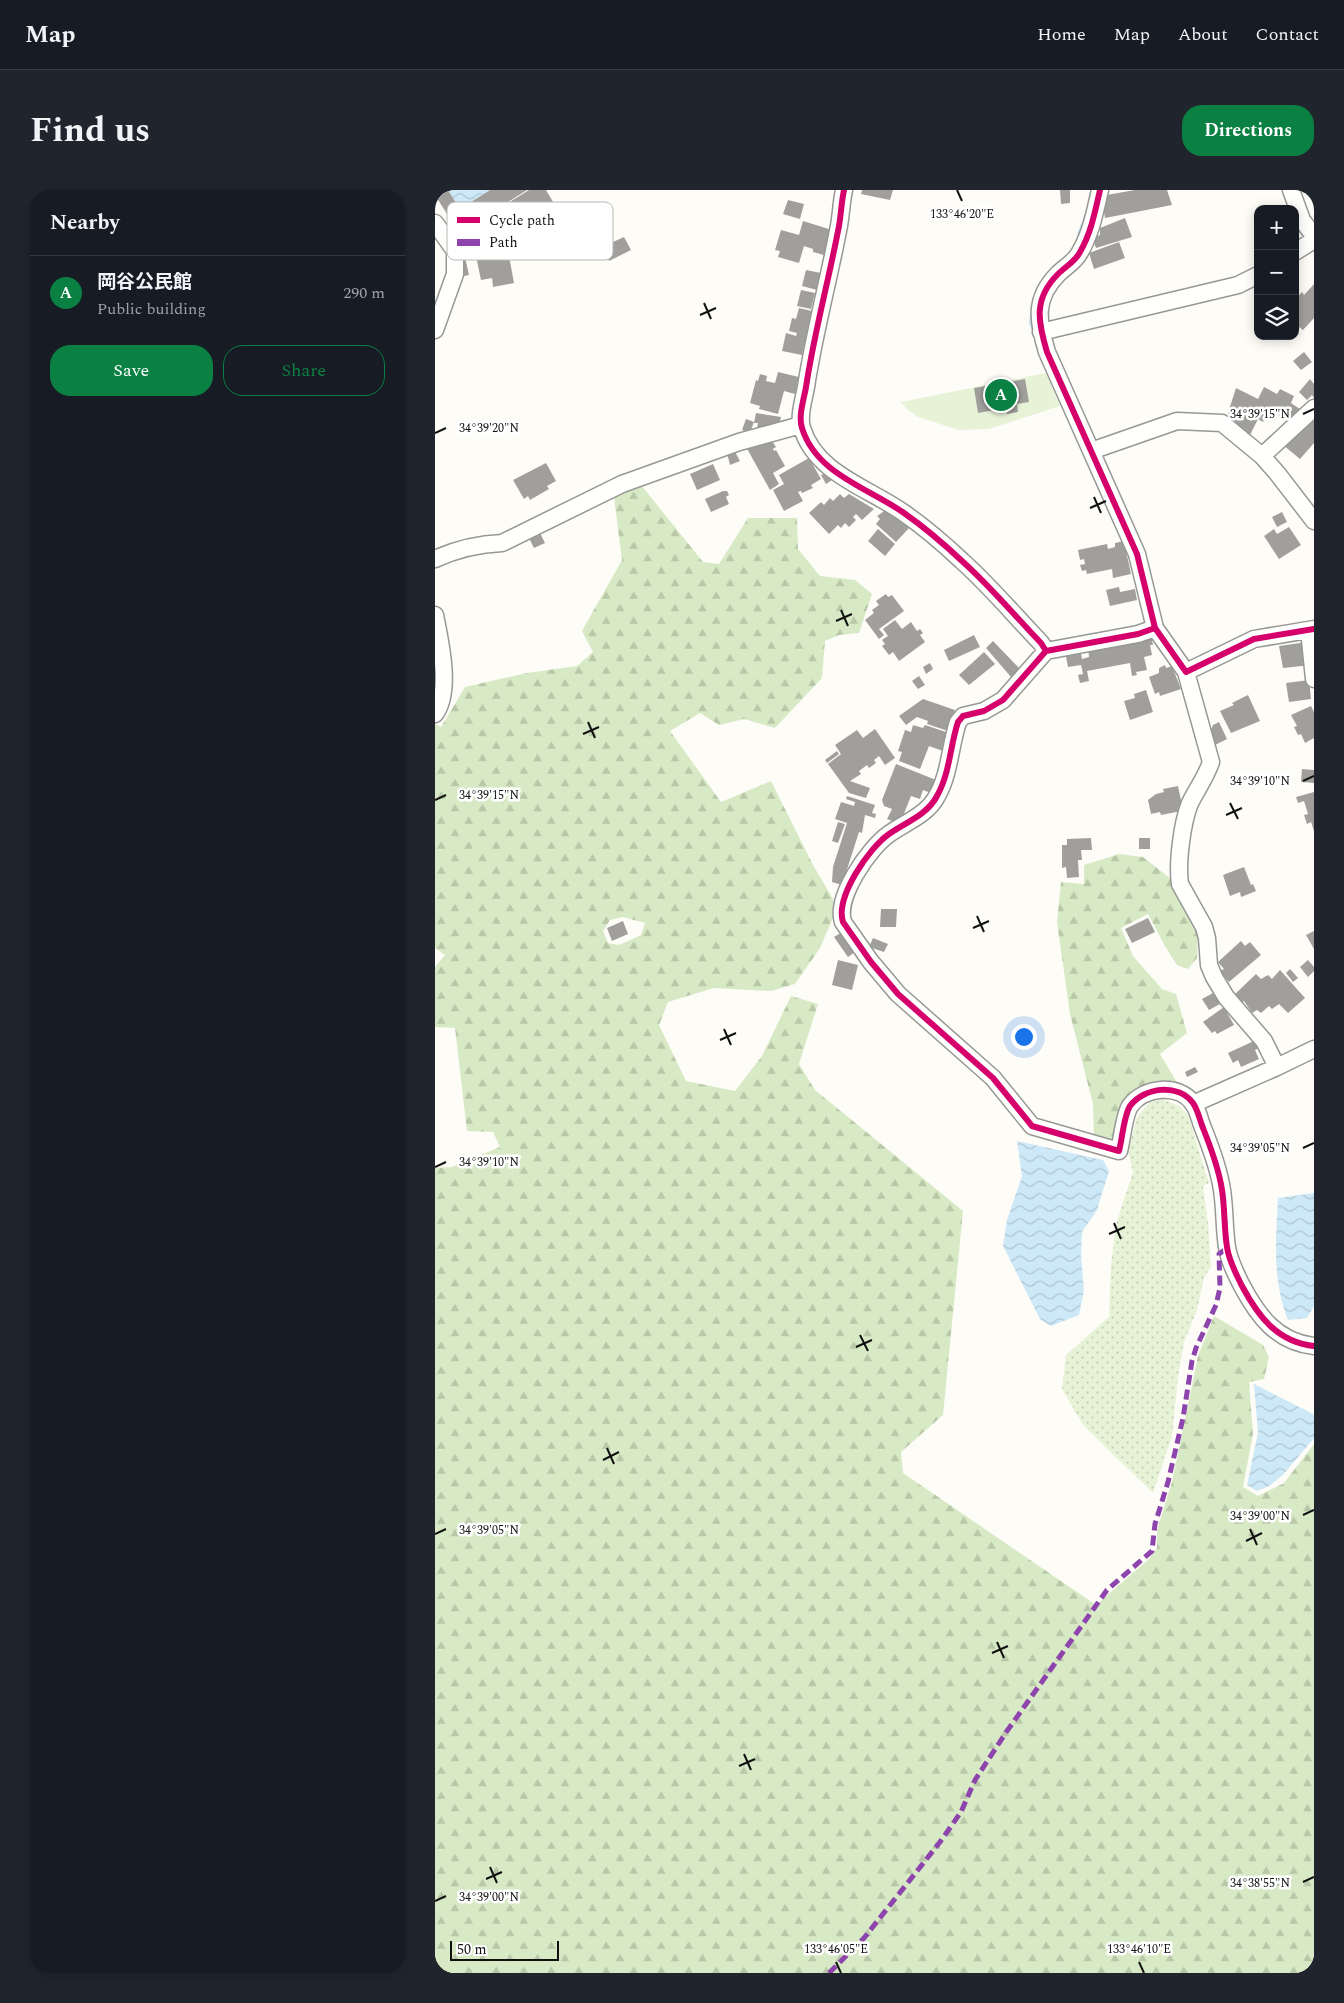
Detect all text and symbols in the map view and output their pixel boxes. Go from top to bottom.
text: Map [25,17,75,53]
text: Home [1037,21,1086,48]
text: Map [1114,21,1150,48]
text: About [1178,21,1228,48]
text: Contact [1256,21,1319,48]
text: Find us [30,104,150,157]
button: Directions [1182,105,1314,156]
legend [447,202,613,260]
text: 133°46'20"E [930,205,994,224]
map controls [1254,205,1299,340]
button: + [1254,205,1299,250]
text: Nearby [50,207,120,239]
text: Cycle path [489,210,555,231]
text: Path [489,232,518,253]
button: − [1254,250,1299,295]
text: 岡谷公民館 [97,268,192,297]
text: A [60,281,72,305]
text: 290 m [343,281,385,305]
button: layers [1254,295,1299,340]
text: Public building [97,297,206,321]
button: Save [50,345,213,396]
button: Share [223,345,385,396]
pin: A [985,376,1017,414]
text: 34°39'15"N [1230,405,1290,424]
text: 34°39'20"N [459,419,519,438]
text: 34°39'10"N [1230,772,1290,791]
text: 34°39'15"N [459,786,519,805]
your location [1011,1024,1037,1050]
text: 34°39'05"N [1230,1139,1290,1158]
text: 34°39'10"N [459,1153,519,1172]
text: 34°39'00"N [1230,1507,1290,1526]
text: 34°39'05"N [459,1521,519,1540]
text: 34°38'55"N [1230,1874,1290,1893]
text: 34°39'00"N [459,1888,519,1907]
scale bar [450,1938,559,1961]
text: 50 m [457,1939,487,1960]
text: 133°46'05"E [804,1940,868,1959]
text: 133°46'10"E [1107,1940,1171,1959]

